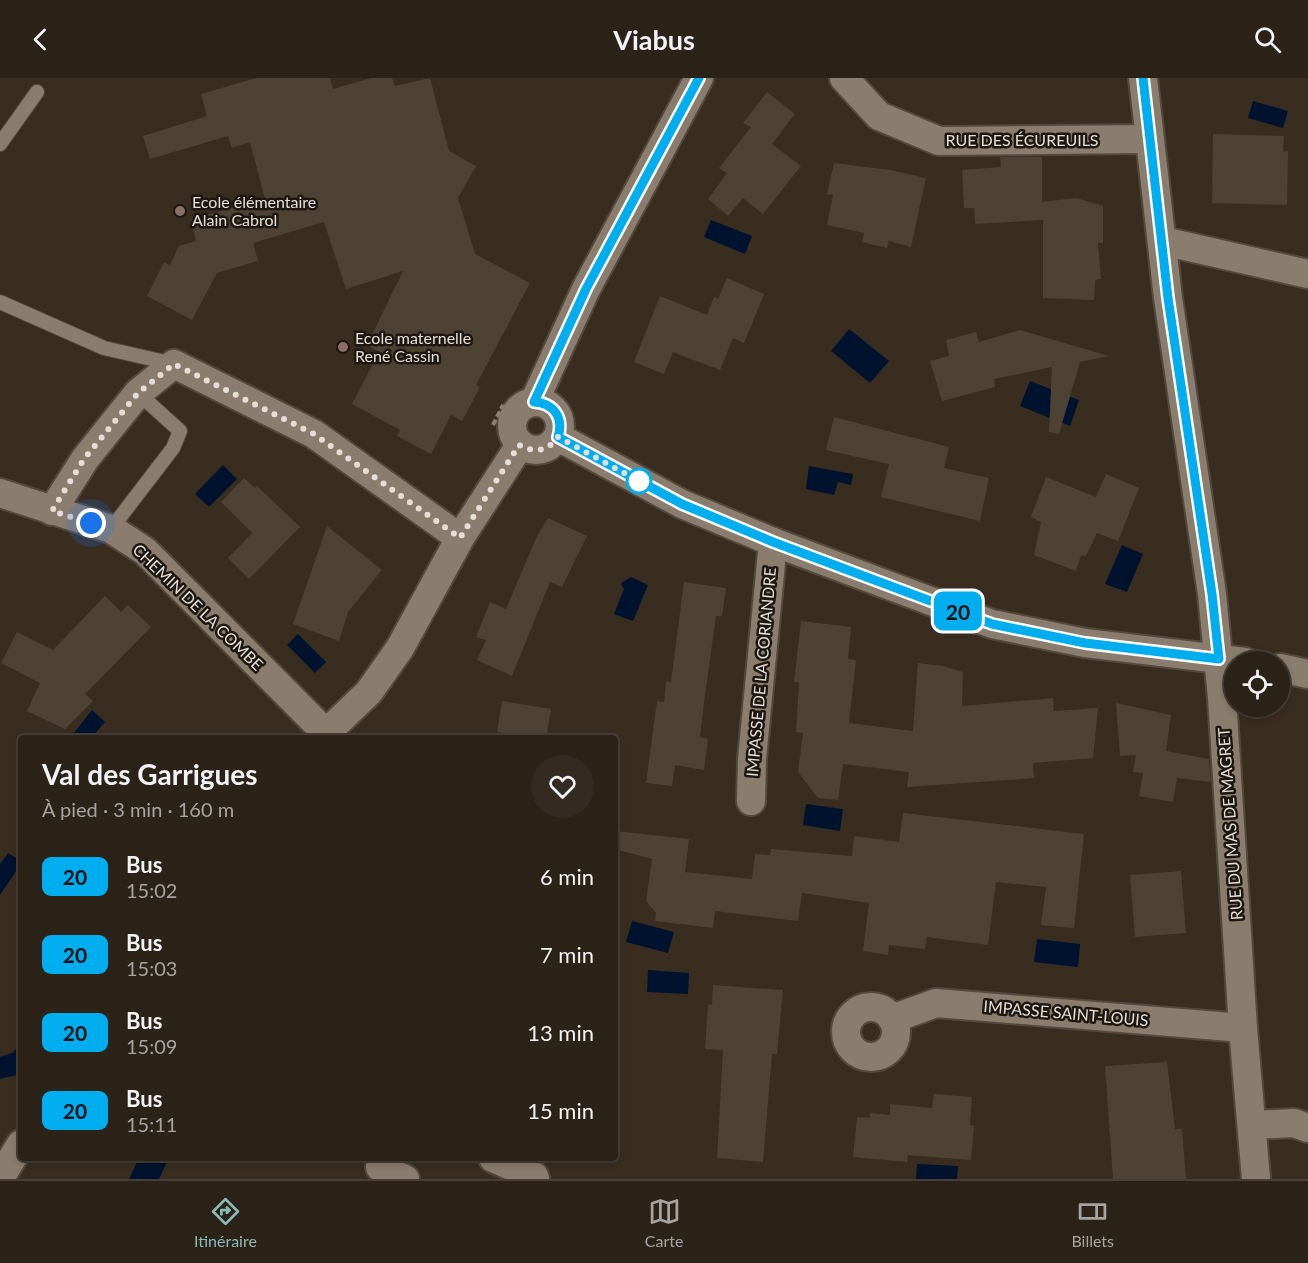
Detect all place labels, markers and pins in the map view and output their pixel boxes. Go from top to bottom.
place label: Ecole élémentaire Alain Cabrol [192,192,316,229]
marker: Ecole élémentaire Alain Cabrol [173,204,187,218]
place label: Ecole maternelle René Cassin [355,328,471,365]
marker: Ecole maternelle René Cassin [336,340,350,354]
unlabelled marker [626,468,652,494]

